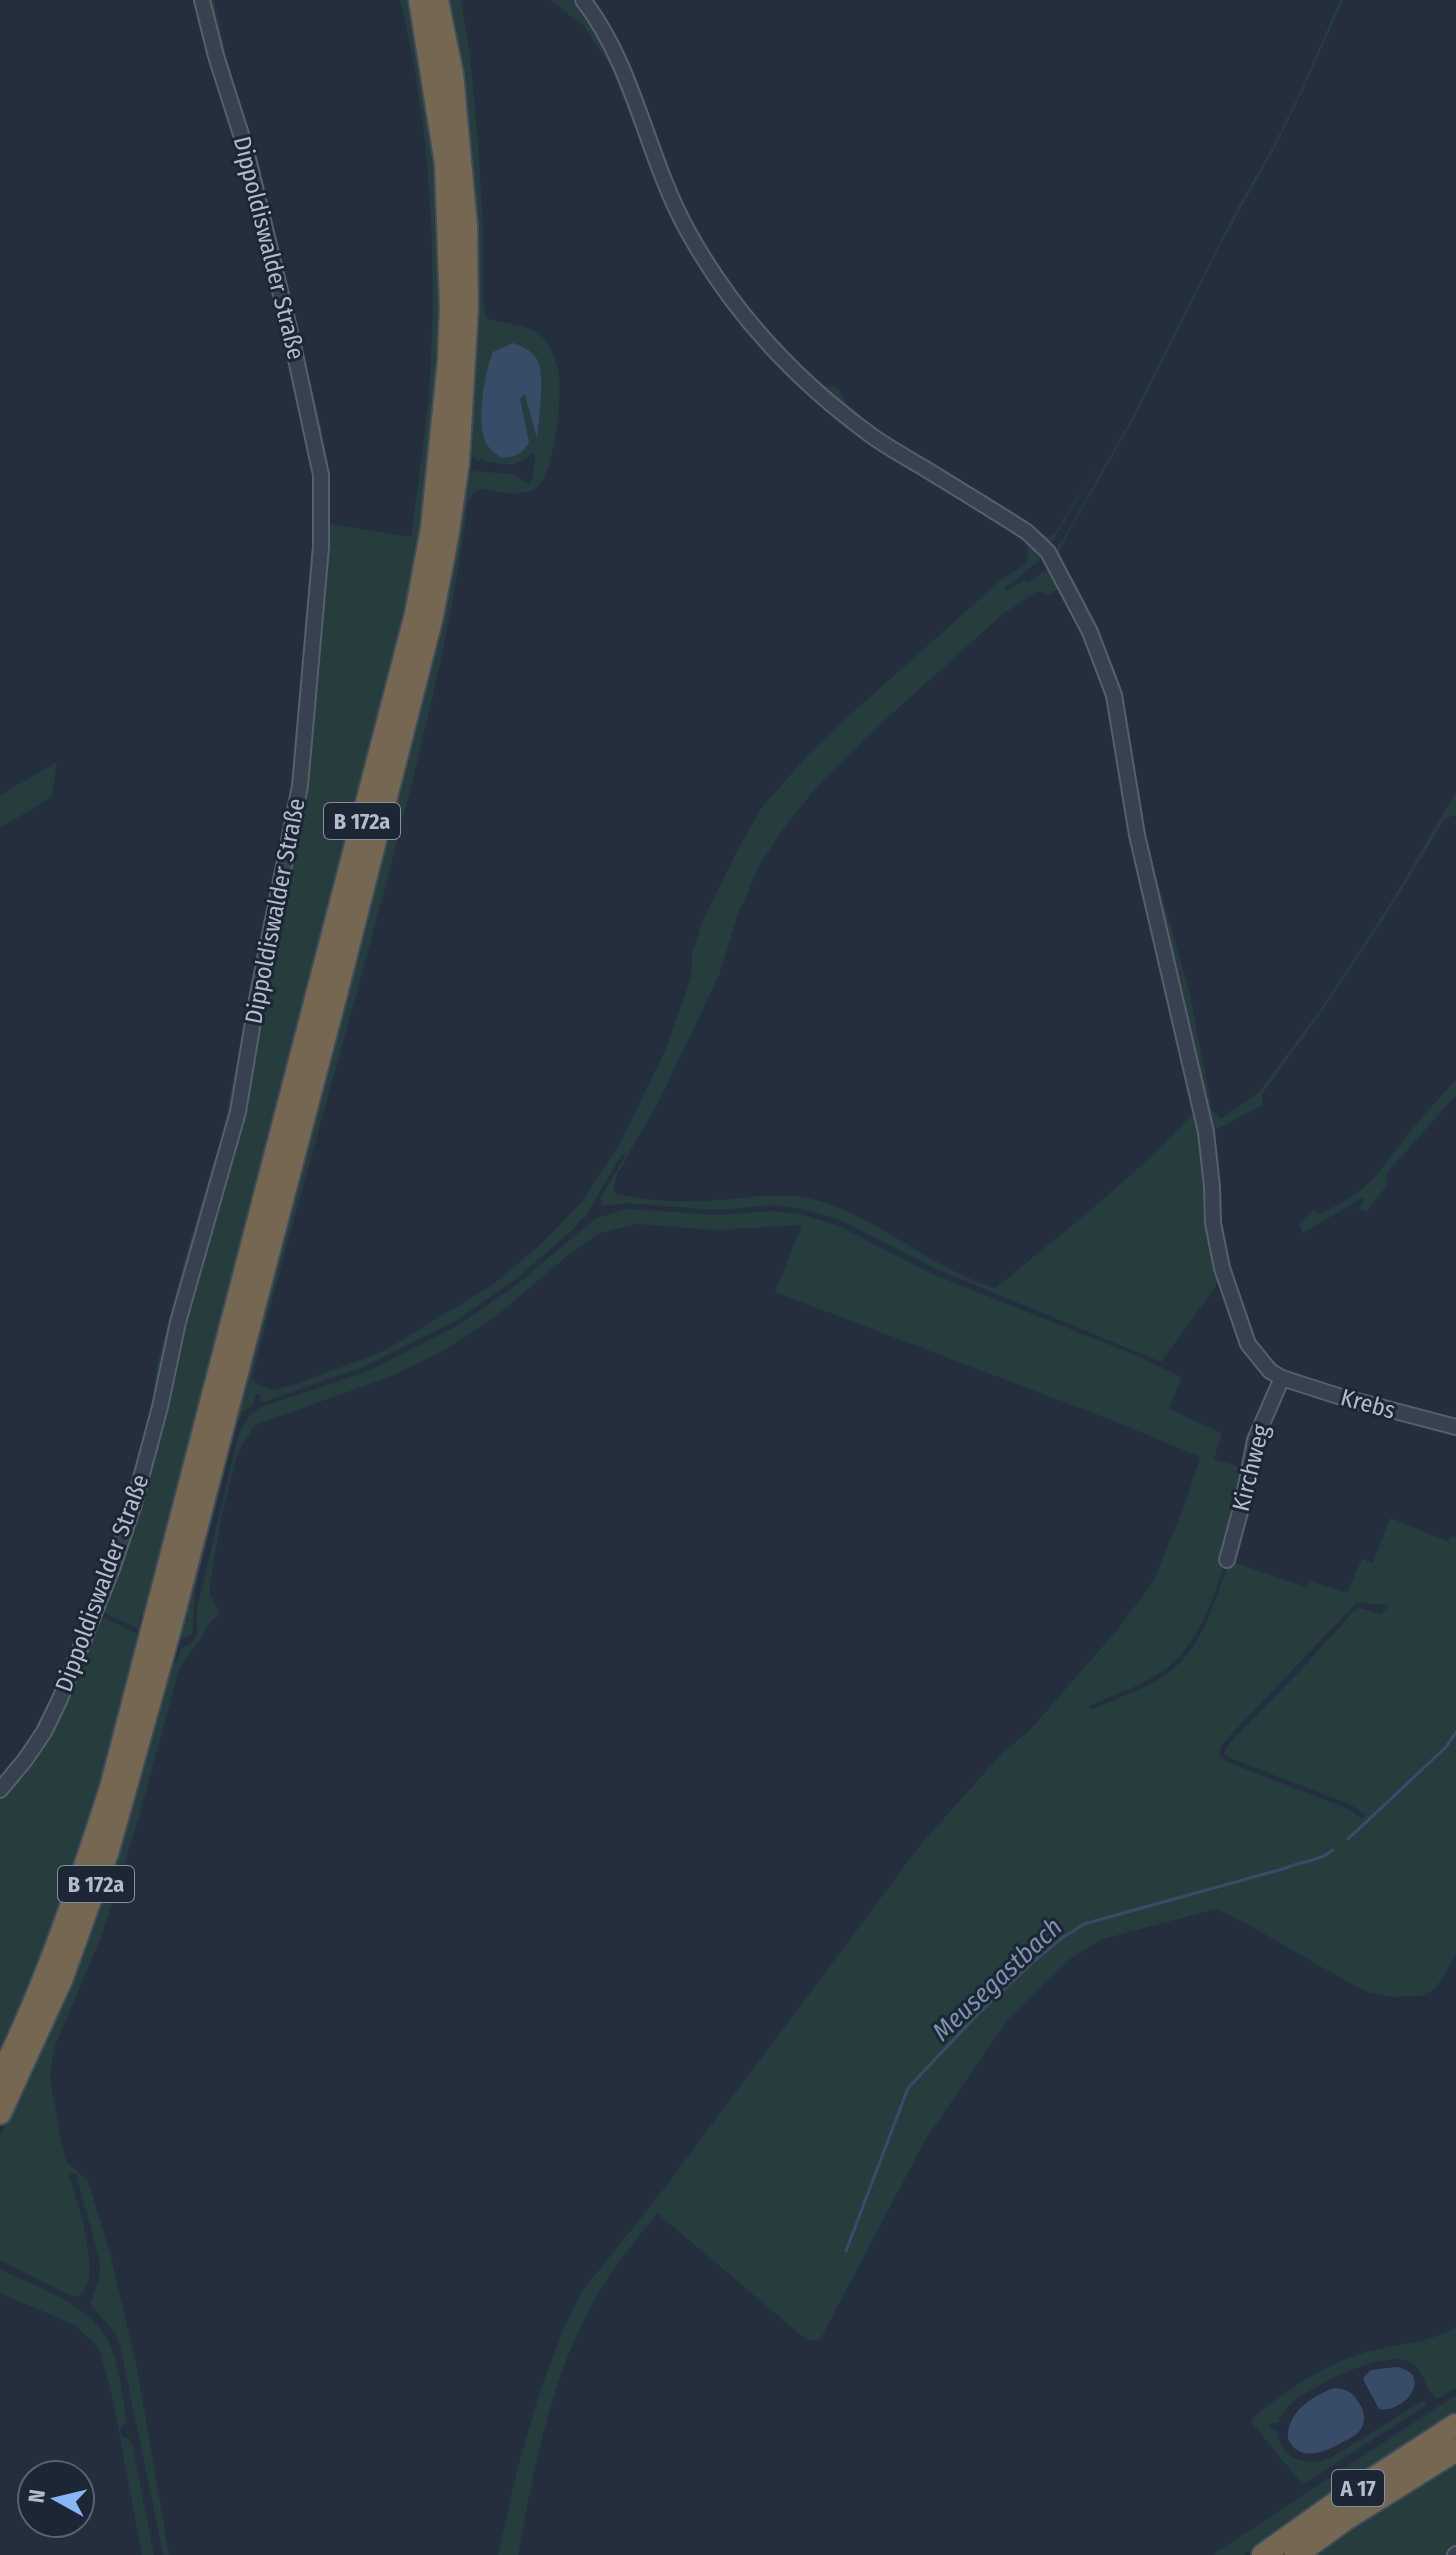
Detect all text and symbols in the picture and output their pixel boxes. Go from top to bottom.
street label: Dippoldiswalder Straße [228,133,310,363]
street label: Dippoldiswalder Straße [239,796,311,1026]
road number: B 172a [324,803,400,839]
street label: Krebs [1338,1383,1398,1425]
street label: Kirchweg [1227,1421,1275,1514]
street label: Dippoldiswalder Straße [50,1471,154,1695]
road number: B 172a [58,1866,134,1902]
water label: Meusegastbach [926,1911,1069,2047]
north arrow [16,2459,96,2539]
road number: A 17 [1332,2470,1384,2506]
text: N [22,2488,51,2505]

